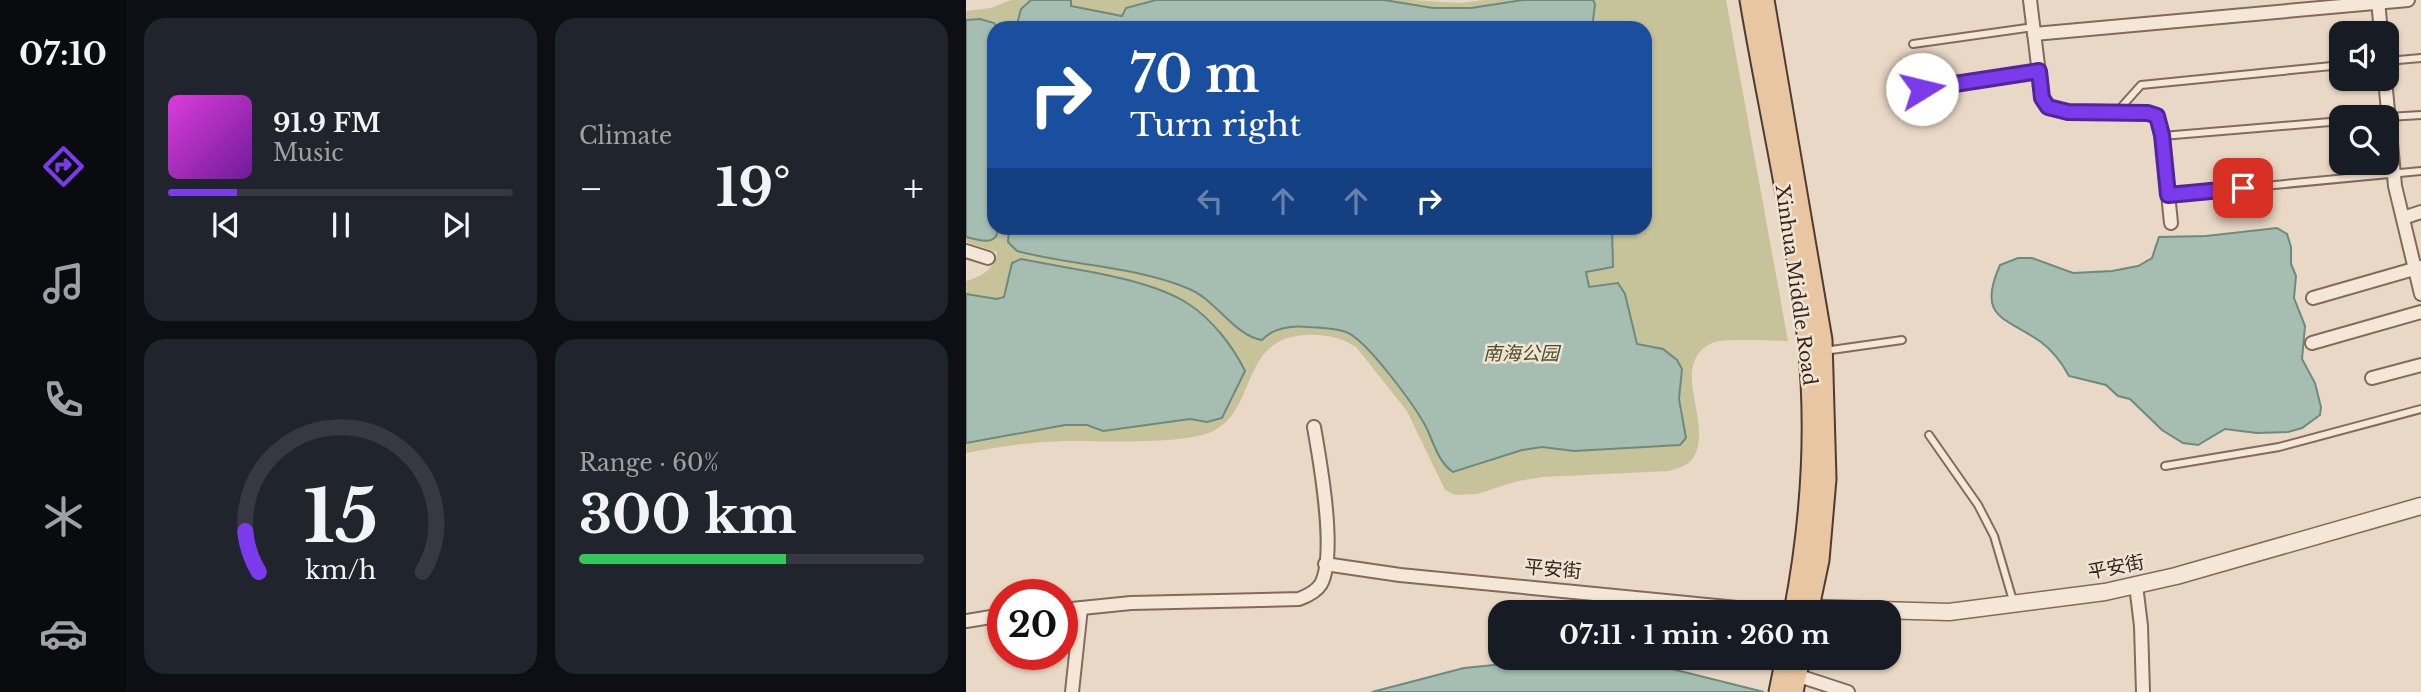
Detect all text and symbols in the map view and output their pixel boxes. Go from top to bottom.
map controls [2329,21,2399,175]
button: sound [2329,21,2399,91]
text: 07:10 [19,34,107,74]
text: 70 m [1130,44,1260,105]
icon: right [1015,49,1106,140]
position arrow [1885,52,1959,126]
text: Turn right [1130,105,1301,145]
button: search [2329,105,2399,175]
text: 91.9 FM [273,107,381,139]
text: Climate [579,122,672,150]
text: Music [273,139,344,167]
icon: directions [39,142,88,191]
text: 19° [716,156,791,220]
pin [2213,158,2273,218]
text: − [579,165,603,212]
text: + [903,165,924,212]
icon: arrive [2224,169,2262,207]
icon: left [1191,182,1229,220]
icon: ahead [1264,182,1302,220]
icon: ahead [1337,182,1375,220]
icon: right [1410,182,1448,220]
street label: Xinhua Middle Road [1771,183,1822,387]
icon: previous [207,206,245,244]
icon: pause [322,206,360,244]
icon: next [437,206,475,244]
icon: music [39,259,88,308]
park label: 南海公园 [1483,342,1562,365]
icon: phone [39,375,88,424]
text: Range · 60% [579,449,719,477]
text: 15 [303,472,378,563]
text: 300 km [579,483,797,547]
icon: climate [39,492,88,541]
street label: 平安街 [2086,550,2146,584]
text: km/h [305,555,376,586]
street label: 平安街 [1524,555,1582,583]
speed limit sign: 20 [987,579,1078,670]
icon: car [39,609,88,658]
text: 07:11 · 1 min · 260 m [1559,619,1830,651]

